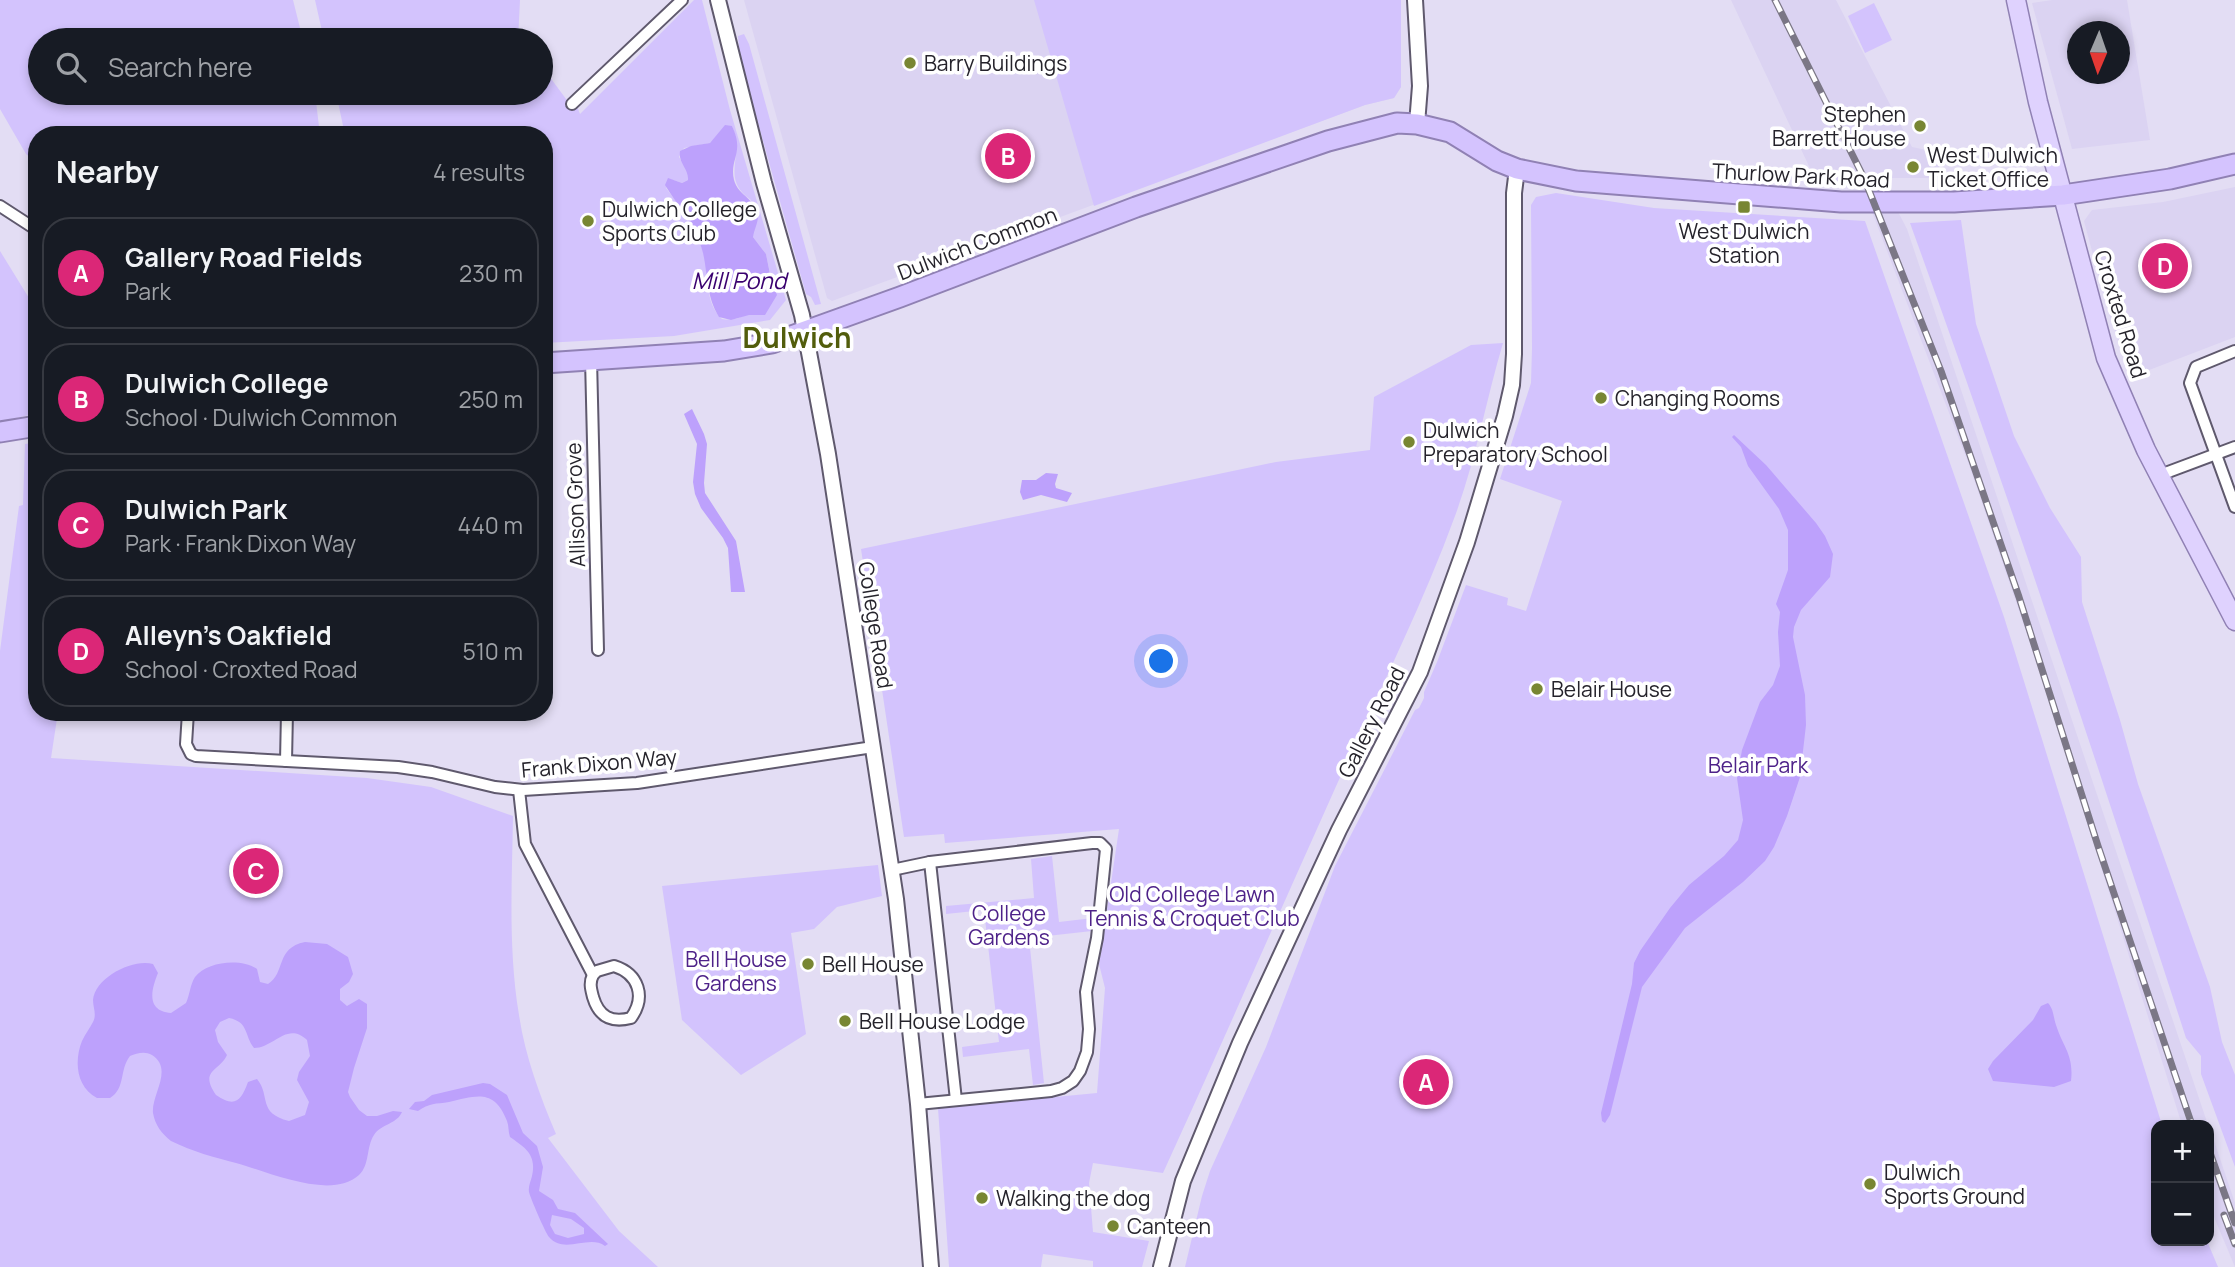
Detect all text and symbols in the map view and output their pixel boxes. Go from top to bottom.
north arrow [2067,21,2130,84]
search box [28,28,553,105]
icon: search [52,48,90,86]
text: Search here [108,49,253,85]
place label: Barry Buildings [924,49,1067,77]
marker: Barry Buildings [902,55,918,71]
place label: Stephen Barrett House [1772,100,1906,152]
marker: Stephen Barrett House [1912,118,1928,134]
pin: B [985,130,1031,182]
place label: West Dulwich Ticket Office [1927,141,2058,193]
text: Nearby [56,151,159,192]
text: 4 results [433,156,525,188]
street label: Thurlow Park Road [1711,156,1891,194]
marker: West Dulwich Ticket Office [1905,159,1921,175]
place label: Dulwich College Sports Club [602,195,757,247]
marker: West Dulwich Station [1736,199,1752,215]
street label: Dulwich Common [893,200,1061,286]
marker: Dulwich College Sports Club [580,213,596,229]
place label: West Dulwich Station [1679,217,1809,269]
text: Gallery Road Fields [125,239,362,275]
pin: D [2142,240,2188,292]
street label: Croxted Road [2088,247,2154,381]
text: A [73,257,89,289]
text: 230 m [459,257,523,289]
water label: Mill Pond [692,264,790,296]
text: Park [125,275,171,307]
district label: Dulwich [743,318,851,356]
text: Dulwich College [125,365,329,401]
text: B [74,383,88,415]
text: 250 m [458,383,523,415]
place label: Changing Rooms [1615,384,1780,412]
marker: Changing Rooms [1593,390,1609,406]
text: School · Dulwich Common [125,401,397,433]
place label: Dulwich Preparatory School [1423,416,1608,468]
marker: Dulwich Preparatory School [1401,434,1417,450]
street label: Allison Grove [559,442,591,568]
text: Dulwich Park [125,491,287,527]
text: C [73,509,90,541]
text: 440 m [458,509,523,541]
text: Park · Frank Dixon Way [125,527,356,559]
street label: College Road [852,559,900,691]
text: Alleyn's Oakfield [125,617,332,653]
text: D [73,635,89,667]
text: 510 m [463,635,523,667]
your location [1144,644,1178,678]
text: School · Croxted Road [125,653,358,685]
street label: Gallery Road [1331,662,1411,782]
place label: Belair House [1551,675,1672,703]
marker: Belair House [1529,681,1545,697]
street label: Frank Dixon Way [520,742,678,784]
park label: Belair Park [1708,751,1809,779]
pin: C [233,845,279,897]
park label: Old College Lawn Tennis & Croquet Club [1084,880,1300,932]
park label: College Gardens [968,899,1050,951]
park label: Bell House Gardens [685,945,787,997]
place label: Bell House [822,950,924,978]
marker: Bell House [800,956,816,972]
place label: Bell House Lodge [859,1007,1025,1035]
marker: Bell House Lodge [837,1013,853,1029]
pin: A [1403,1056,1449,1108]
map controls [2151,1120,2214,1246]
button: + [2151,1120,2214,1183]
place label: Dulwich Sports Ground [1884,1158,2025,1210]
marker: Dulwich Sports Ground [1862,1176,1878,1192]
button: − [2151,1183,2214,1246]
place label: Walking the dog [996,1184,1150,1212]
marker: Walking the dog [974,1190,990,1206]
place label: Canteen [1127,1212,1211,1240]
marker: Canteen [1105,1218,1121,1234]

